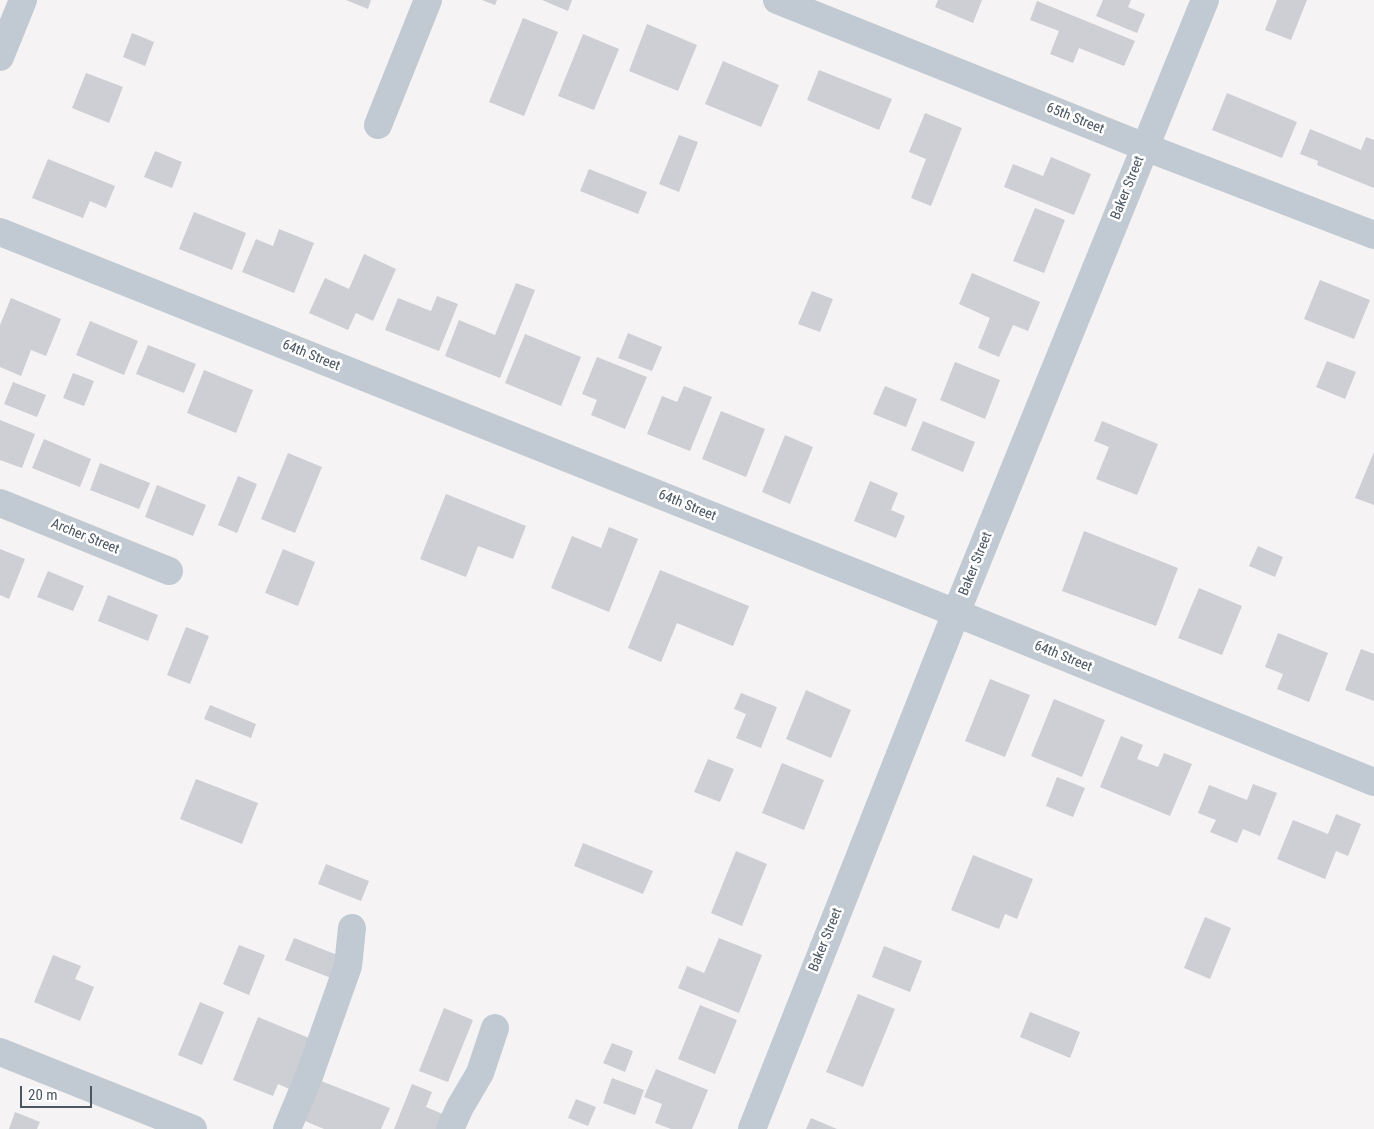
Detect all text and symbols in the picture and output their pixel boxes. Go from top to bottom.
street label: 65th Street [1044,100,1106,138]
street label: Baker Street [1108,154,1148,222]
street label: 64th Street [280,337,342,375]
street label: 64th Street [656,487,718,525]
street label: Archer Street [48,516,122,558]
street label: Baker Street [956,530,996,598]
street label: 64th Street [1032,638,1094,676]
street label: Baker Street [806,906,846,974]
scale bar [22,1076,95,1108]
text: 20 m [28,1086,58,1104]

